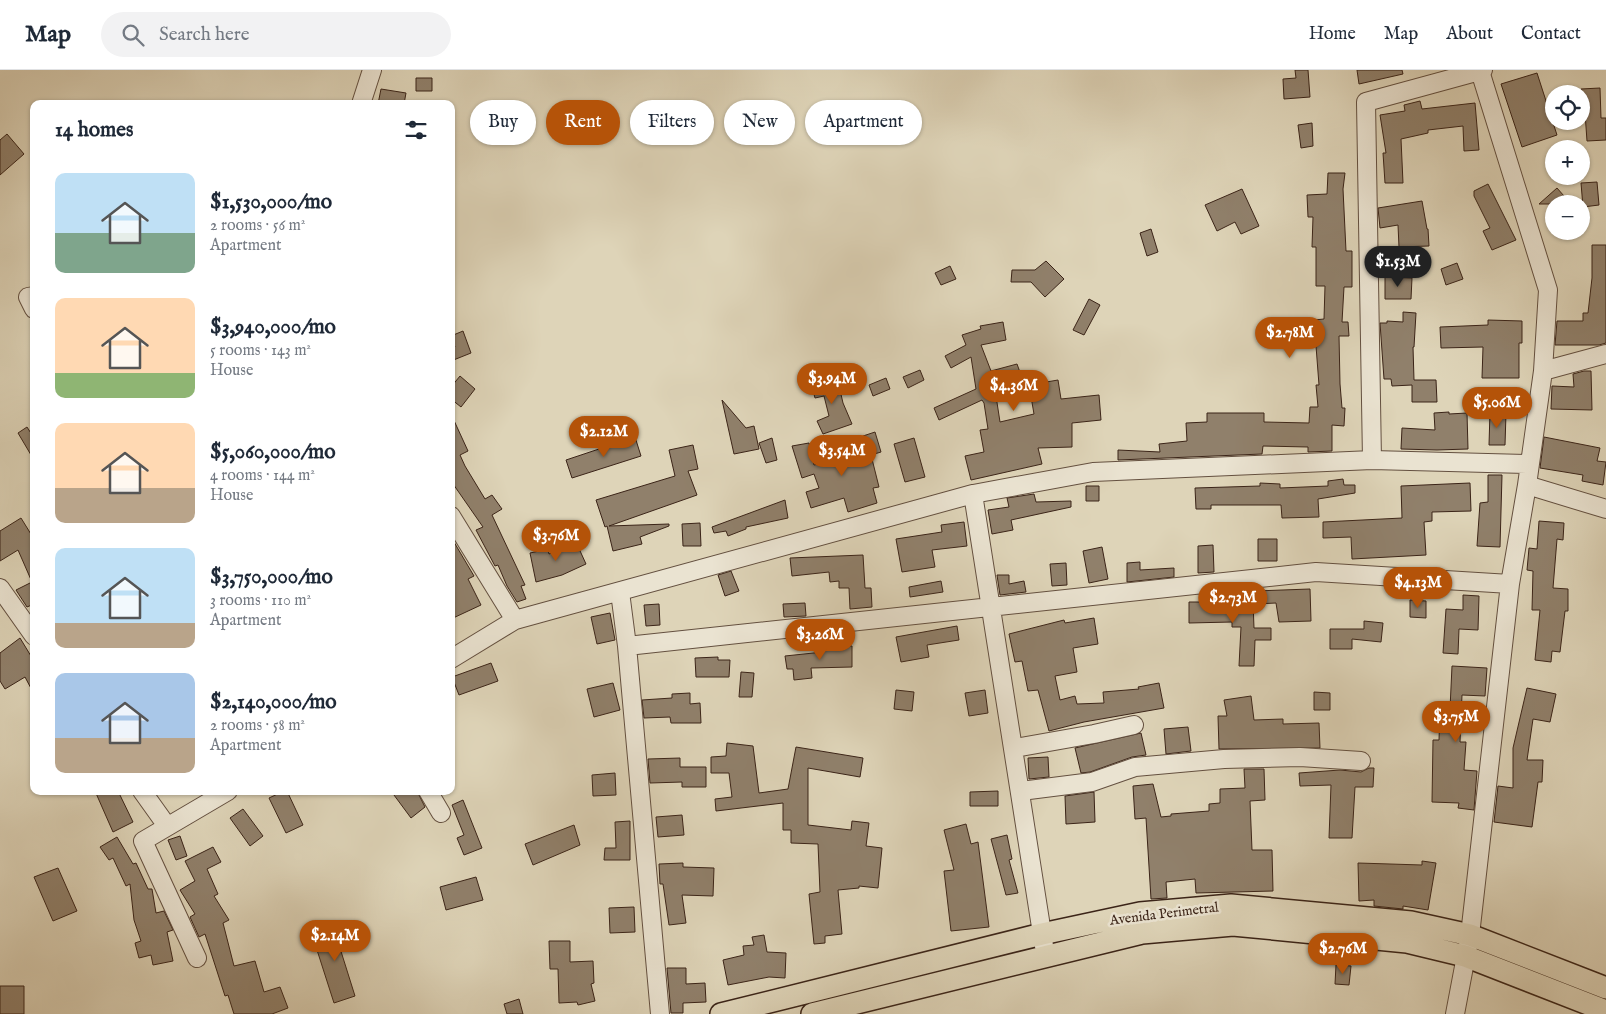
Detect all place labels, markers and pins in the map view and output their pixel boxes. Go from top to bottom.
pin: $1.53M [1357,246,1439,288]
pin: $2.78M [1249,316,1331,359]
pin: $3.94M [791,362,873,405]
pin: $4.36M [973,370,1055,412]
pin: $5.06M [1456,386,1538,429]
pin: $2.12M [563,416,645,458]
pin: $3.54M [801,434,883,477]
pin: $3.76M [515,520,597,562]
pin: $4.13M [1377,566,1459,609]
pin: $2.73M [1192,582,1274,624]
pin: $3.26M [779,618,861,661]
pin: $3.75M [1415,700,1497,743]
pin: $2.14M [294,920,376,962]
pin: $2.76M [1302,932,1384,975]

